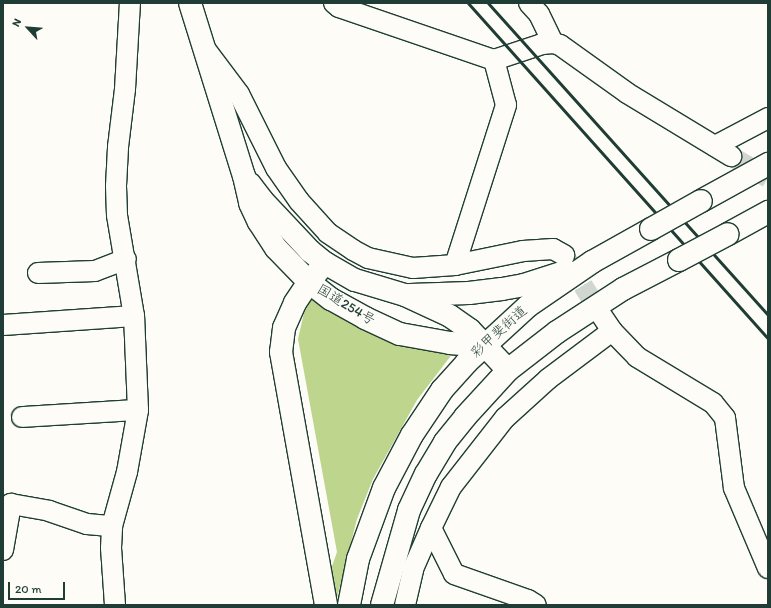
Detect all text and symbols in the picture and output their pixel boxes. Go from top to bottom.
north arrow [8,8,48,48]
text: N [9,16,24,29]
street label: 国道254号 [314,281,378,329]
street label: 彩甲斐街道 [467,302,531,362]
scale bar [10,574,67,600]
text: 20 m [15,582,42,596]

